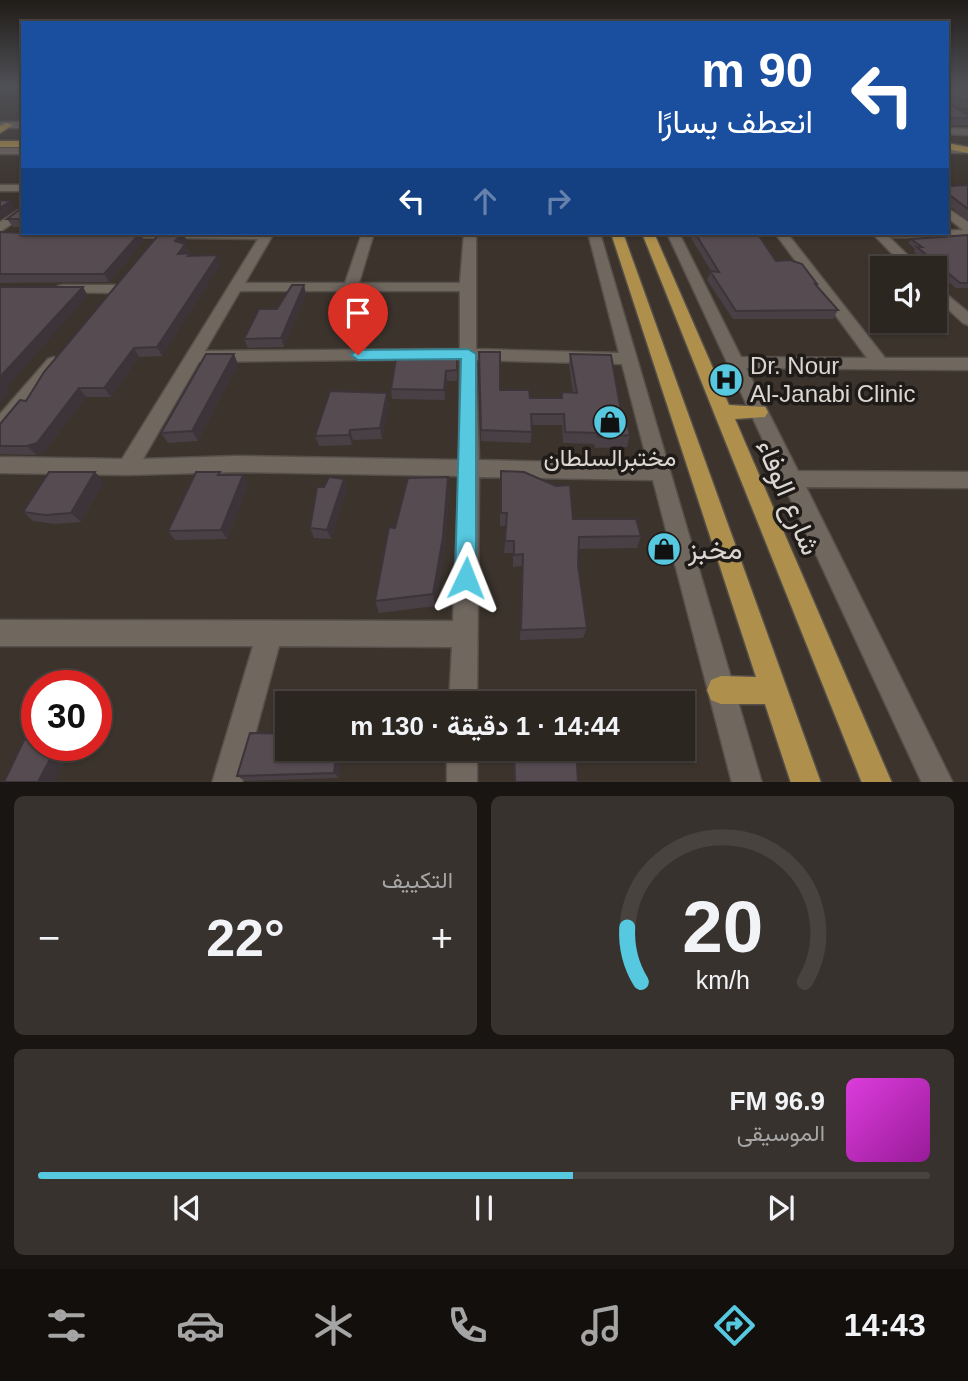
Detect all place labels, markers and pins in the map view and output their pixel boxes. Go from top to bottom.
pin [328,283,388,355]
place label: Dr. Nour Al-Janabi Clinic [750,352,915,407]
hospital icon: Dr. Nour Al-Janabi Clinic [707,361,745,399]
shop icon: مختبرالسلطان [591,403,629,441]
place label: مختبرالسلطان [544,444,676,473]
shop icon: مخبز [645,530,683,568]
place label: مخبز [687,534,743,567]

